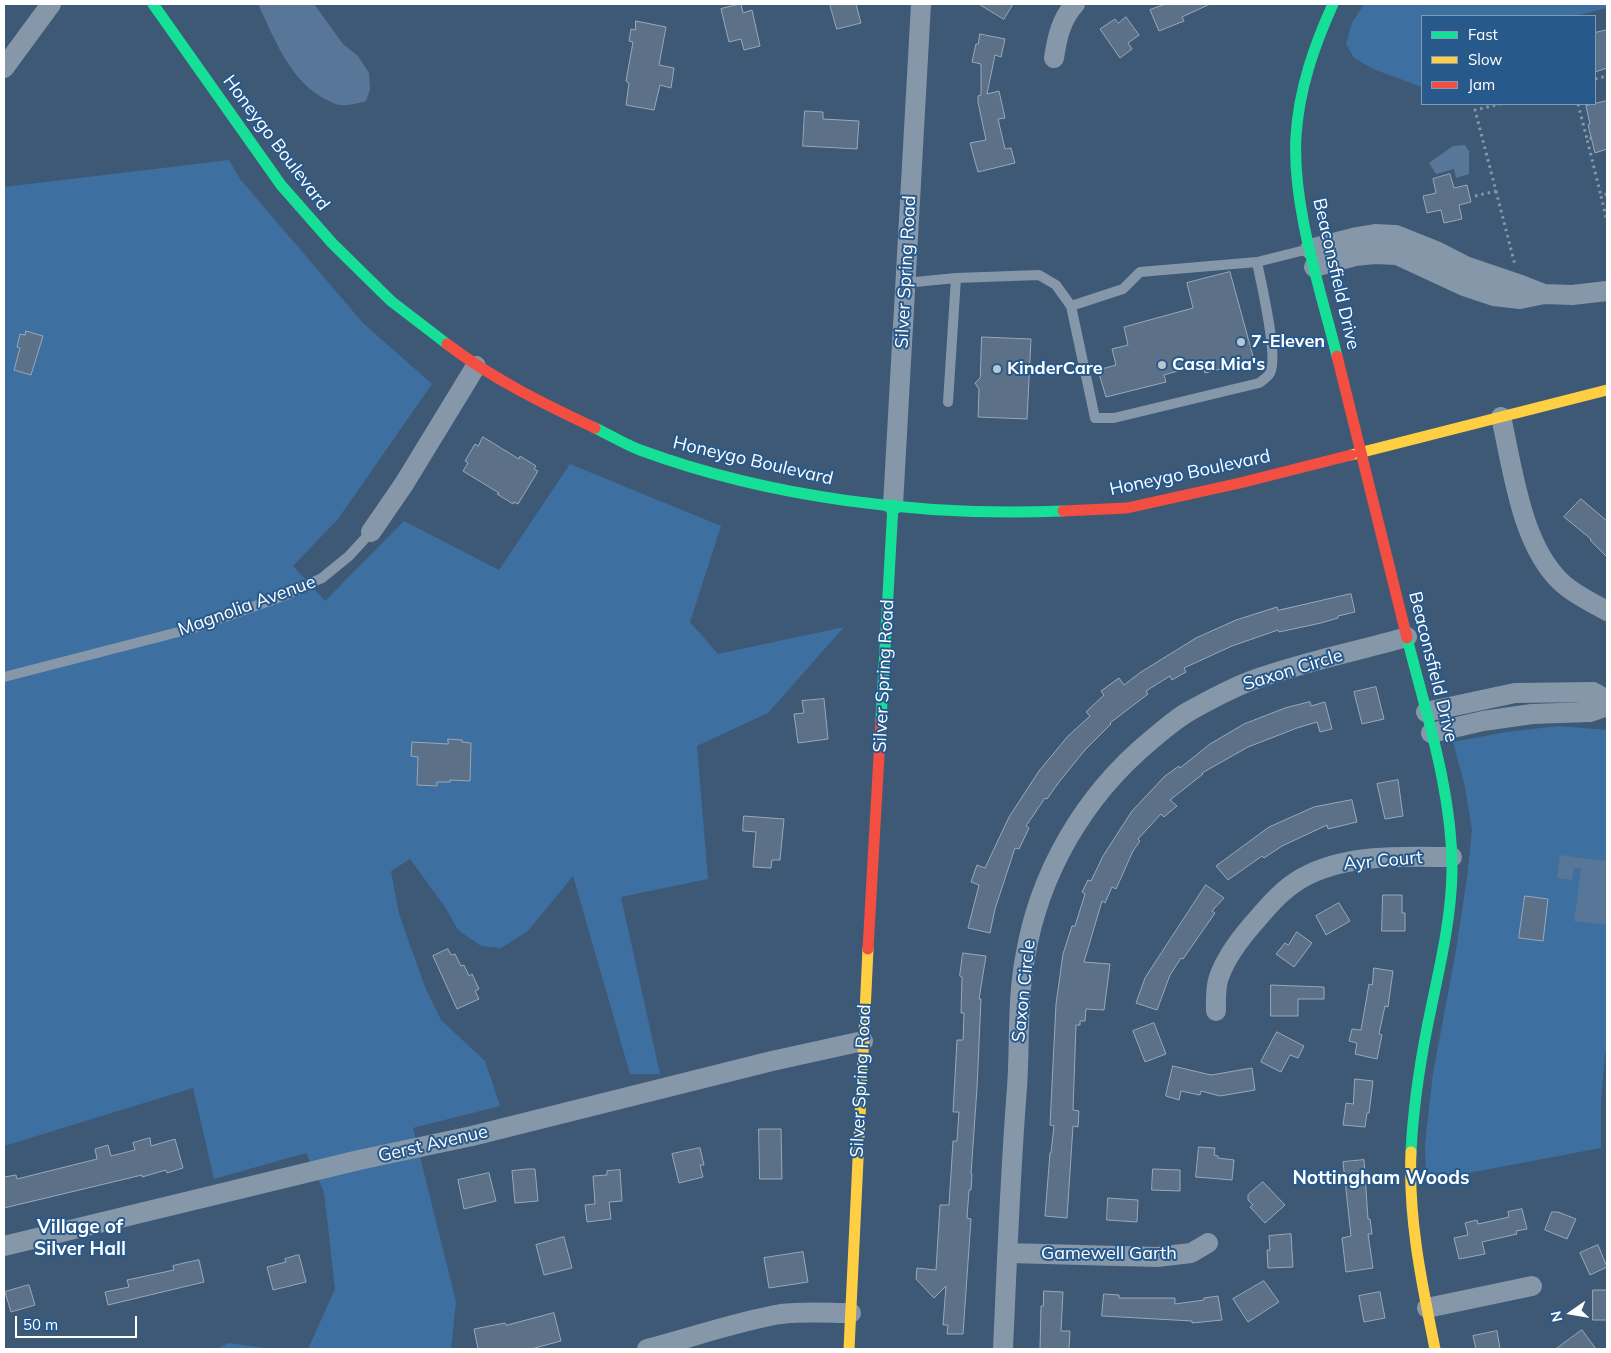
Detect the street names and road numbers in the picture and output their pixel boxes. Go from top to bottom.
street label: Honeygo Boulevard [218,71,334,215]
street label: Silver Spring Road [891,195,921,349]
street label: Beaconsfield Drive [1308,196,1364,352]
street label: Honeygo Boulevard [671,432,835,490]
street label: Honeygo Boulevard [1108,445,1272,501]
street label: Magnolia Avenue [175,571,319,641]
street label: Beaconsfield Drive [1404,589,1462,745]
street label: Silver Spring Road [869,599,899,753]
street label: Saxon Circle [1241,645,1345,695]
street label: Ayr Court [1343,847,1423,875]
street label: Saxon Circle [1008,939,1040,1043]
street label: Silver Spring Road [846,1004,876,1158]
street label: Gerst Avenue [376,1121,490,1167]
street label: Gamewell Garth [1041,1243,1177,1265]

